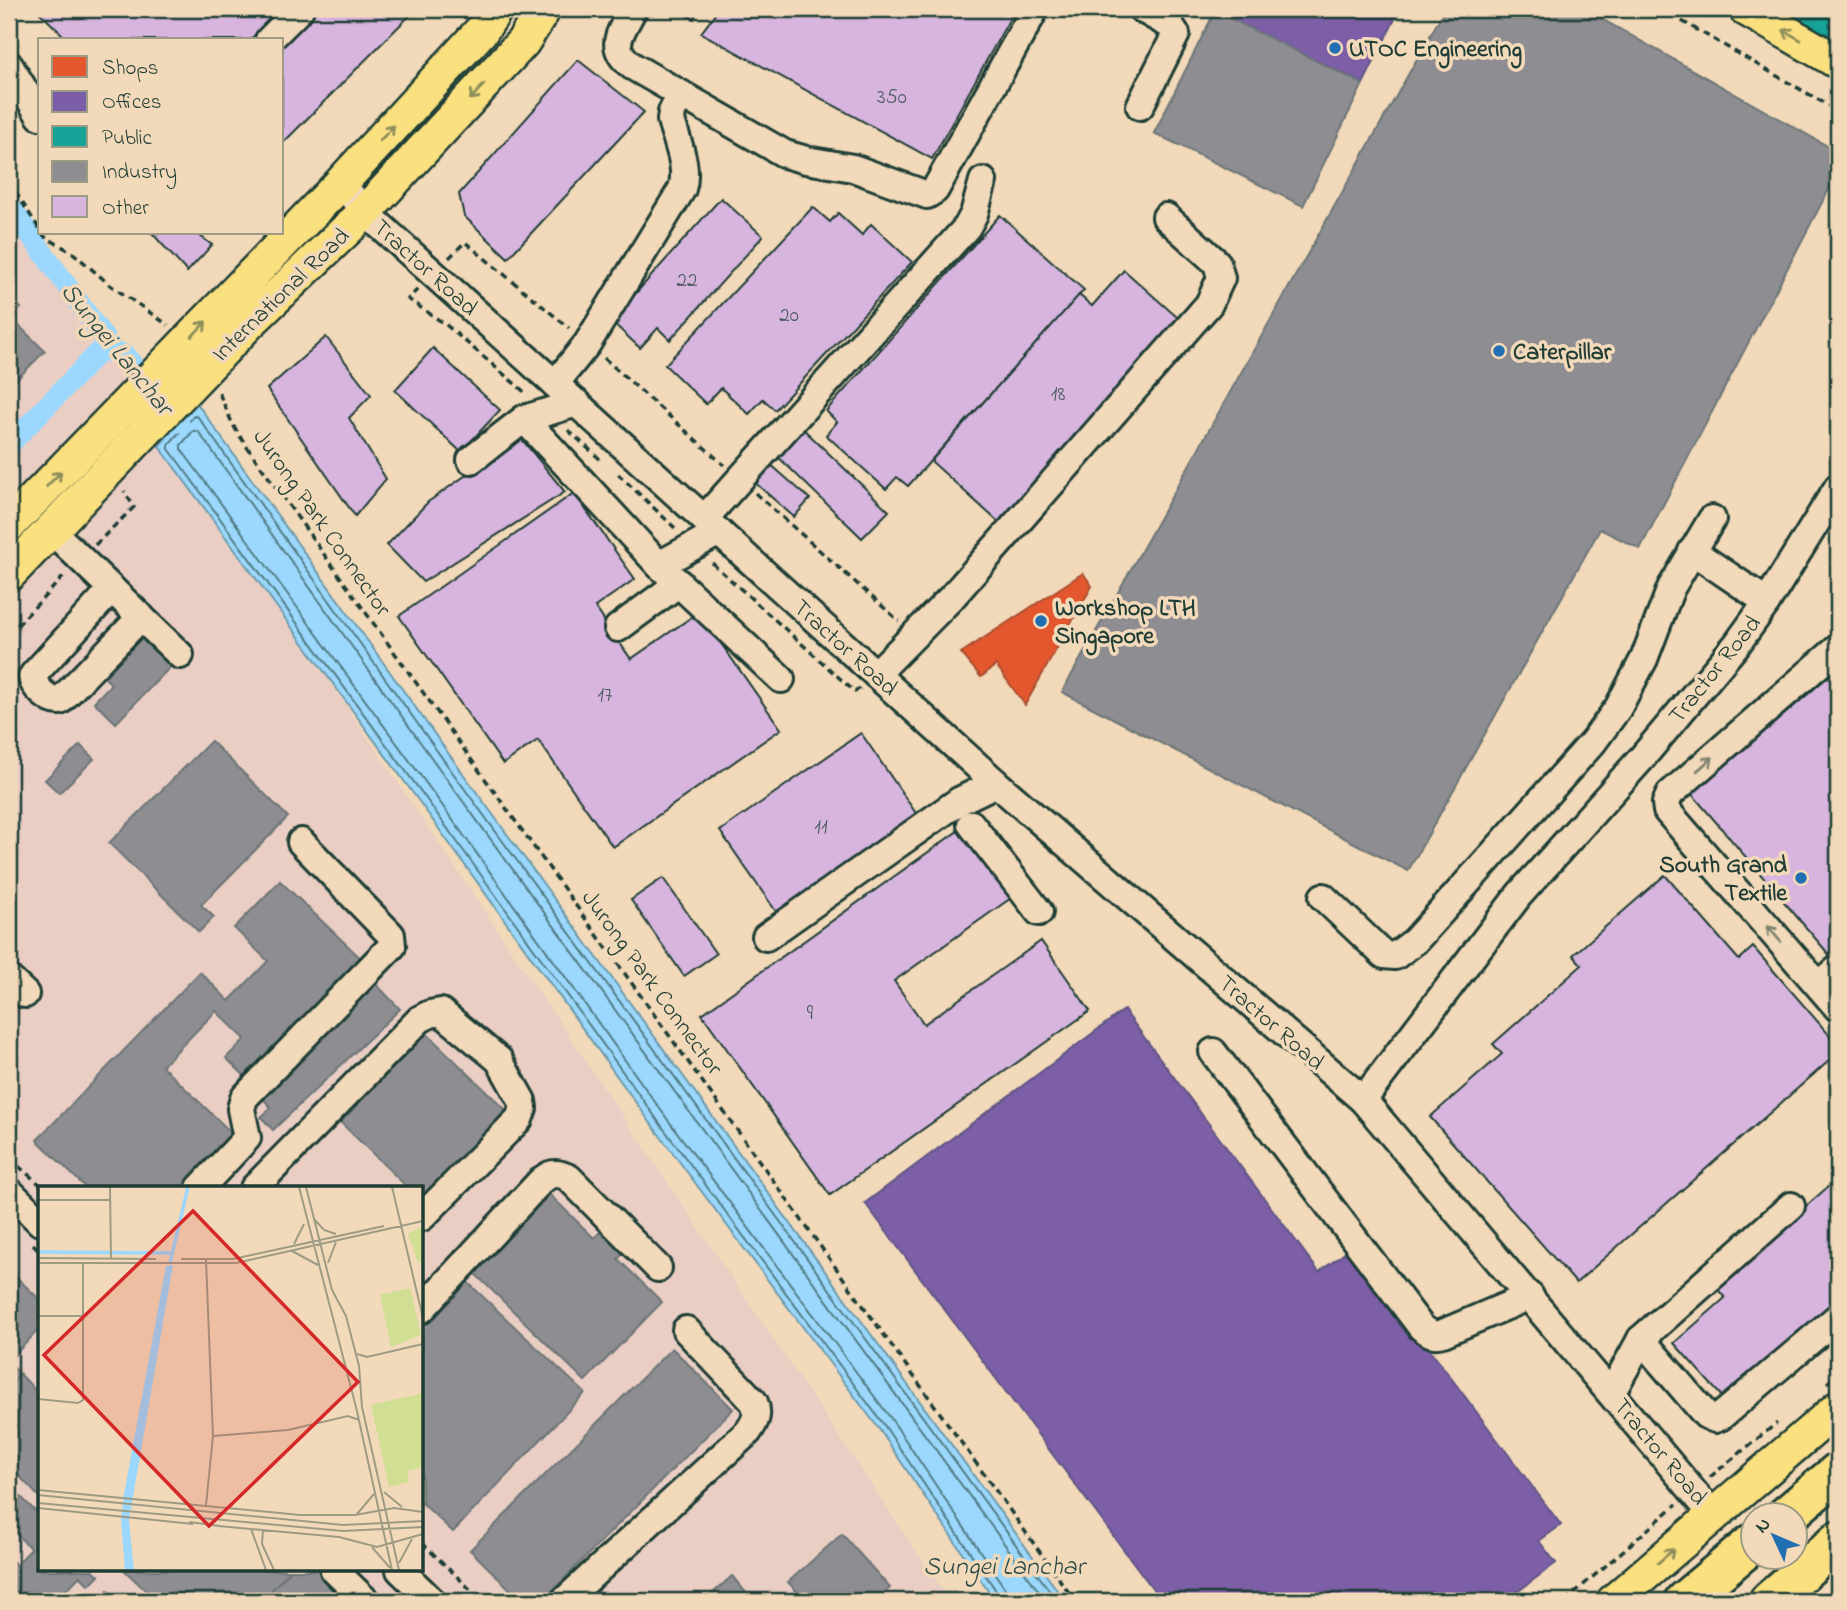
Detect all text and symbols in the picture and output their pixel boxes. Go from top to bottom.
one-way arrow [1782,28,1803,41]
place label: UTOC Engineering [1349,33,1522,69]
legend [38,38,284,234]
marker: UTOC Engineering [1327,40,1343,56]
text: Shops [102,54,159,84]
one-way arrow [468,83,485,100]
house number: 350 [877,83,907,113]
text: Offices [102,88,161,118]
text: Public [102,124,153,154]
one-way arrow [379,125,396,142]
text: Industry [102,158,177,190]
text: Other [102,194,149,224]
street label: Tractor Road [364,212,485,326]
street label: International Road [205,220,359,371]
house number: 22 [677,266,697,296]
water label: Sungei Lanchar [50,275,183,427]
house number: 20 [779,301,799,331]
one-way arrow [191,321,208,338]
place label: Caterpillar [1513,336,1612,371]
marker: Caterpillar [1491,343,1507,359]
house number: 18 [1051,380,1065,410]
street label: Jurong Park Connector [243,422,399,625]
one-way arrow [46,471,63,488]
street label: Tractor Road [784,592,905,706]
place label: Workshop LTH Singapore [1055,592,1196,656]
street label: Tractor Road [1661,608,1771,732]
marker: Workshop LTH Singapore [1033,613,1049,629]
house number: 17 [597,681,613,711]
one-way arrow [1695,756,1713,772]
house number: 11 [814,813,828,843]
place label: South Grand Textile [1659,849,1788,912]
marker: South Grand Textile [1793,870,1809,886]
street label: Jurong Park Connector [572,883,731,1084]
one-way arrow [1766,925,1782,943]
street label: Tractor Road [1209,968,1332,1080]
house number: 9 [807,999,814,1029]
inset map [38,1186,424,1572]
street label: Tractor Road [1604,1391,1715,1514]
north arrow [1738,1502,1808,1572]
text: N [1749,1512,1778,1540]
one-way arrow [1656,1548,1674,1564]
water label: Sungei Lanchar [923,1549,1088,1587]

